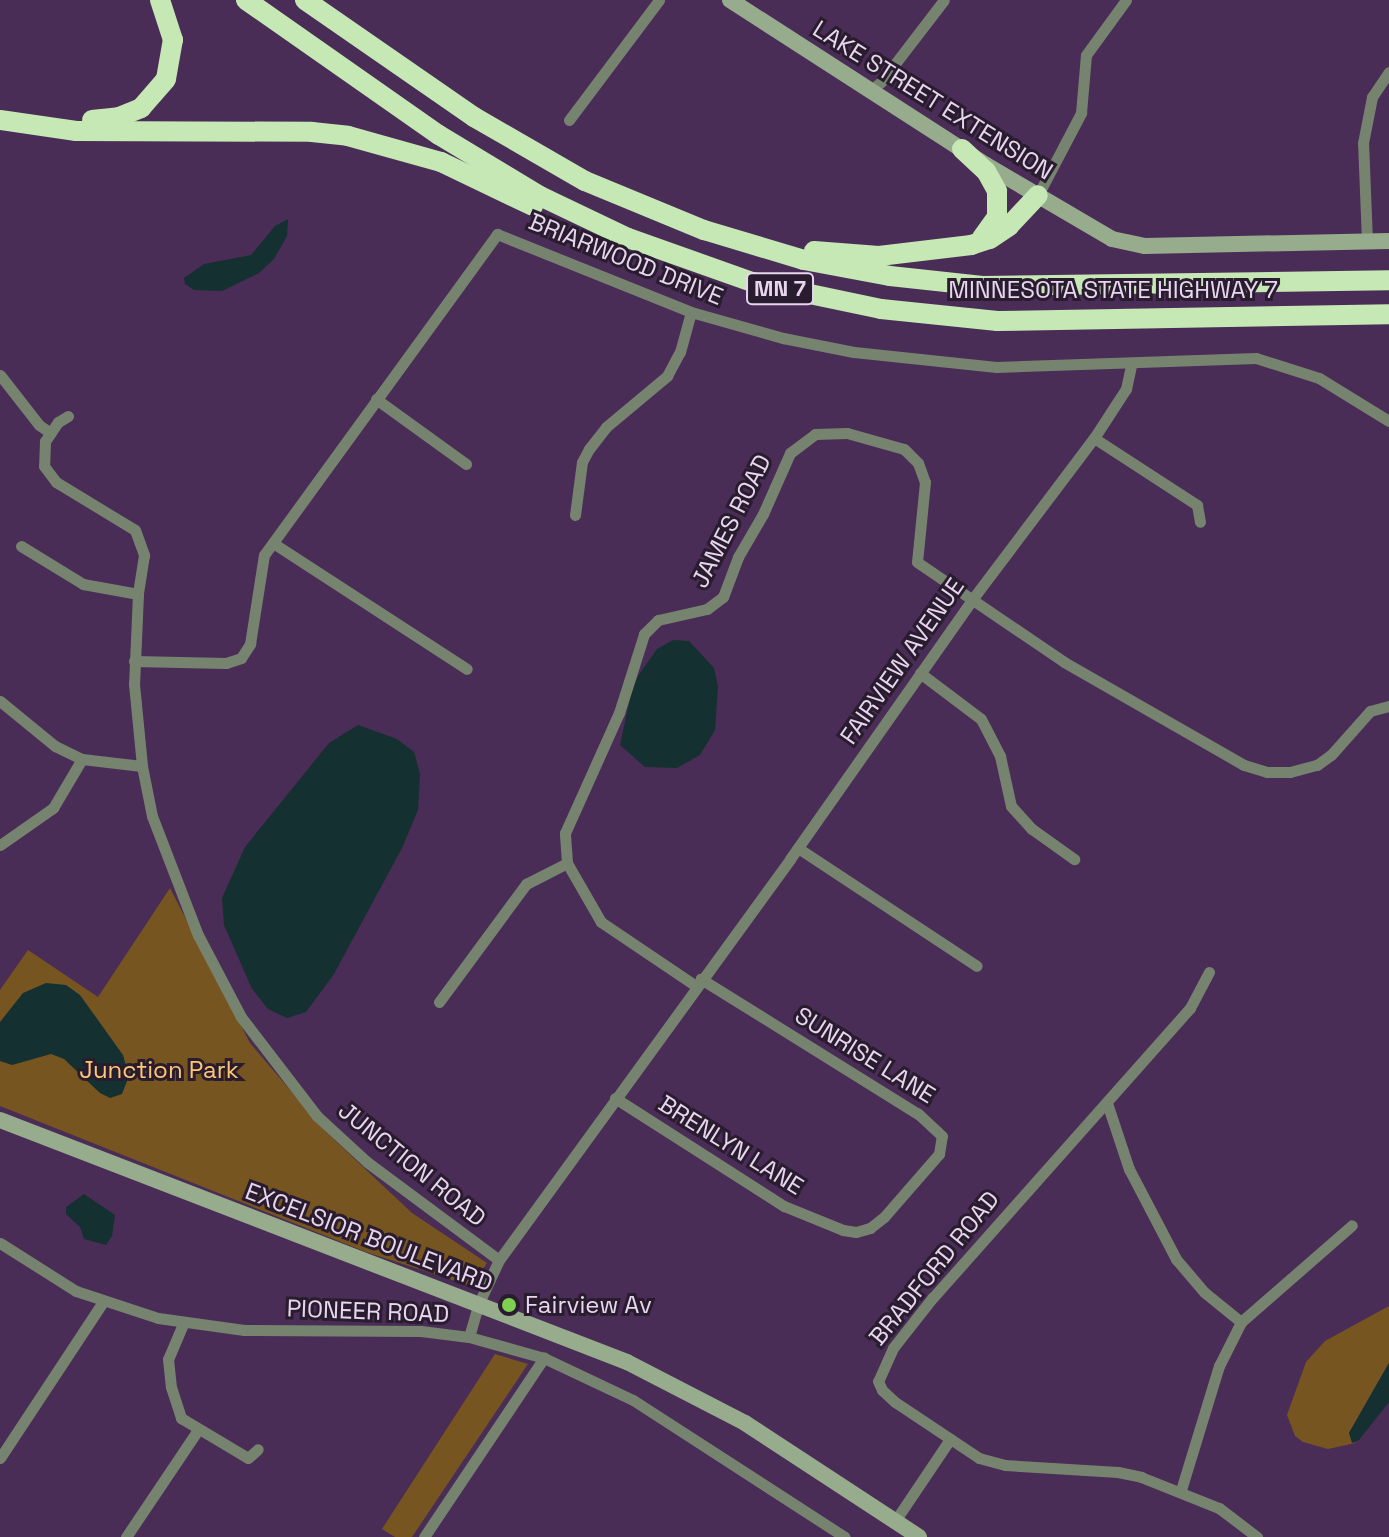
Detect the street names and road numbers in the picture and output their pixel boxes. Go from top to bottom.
street label: LAKE STREET EXTENSION [807,14,1059,186]
street label: BRIARWOOD DRIVE [525,207,727,311]
road number: MN 7 [746,271,814,307]
street label: MINNESOTA STATE HIGHWAY 7 [948,276,1278,304]
street label: JAMES ROAD [685,450,777,592]
street label: FAIRVIEW AVENUE [834,572,970,750]
street label: SUNRISE LANE [790,1000,940,1110]
street label: BRENLYN LANE [653,1089,809,1201]
street label: JUNCTION ROAD [332,1096,492,1232]
street label: EXCELSIOR BOULEVARD [241,1177,497,1297]
street label: BRADFORD ROAD [863,1185,1005,1351]
street label: PIONEER ROAD [286,1294,450,1328]

